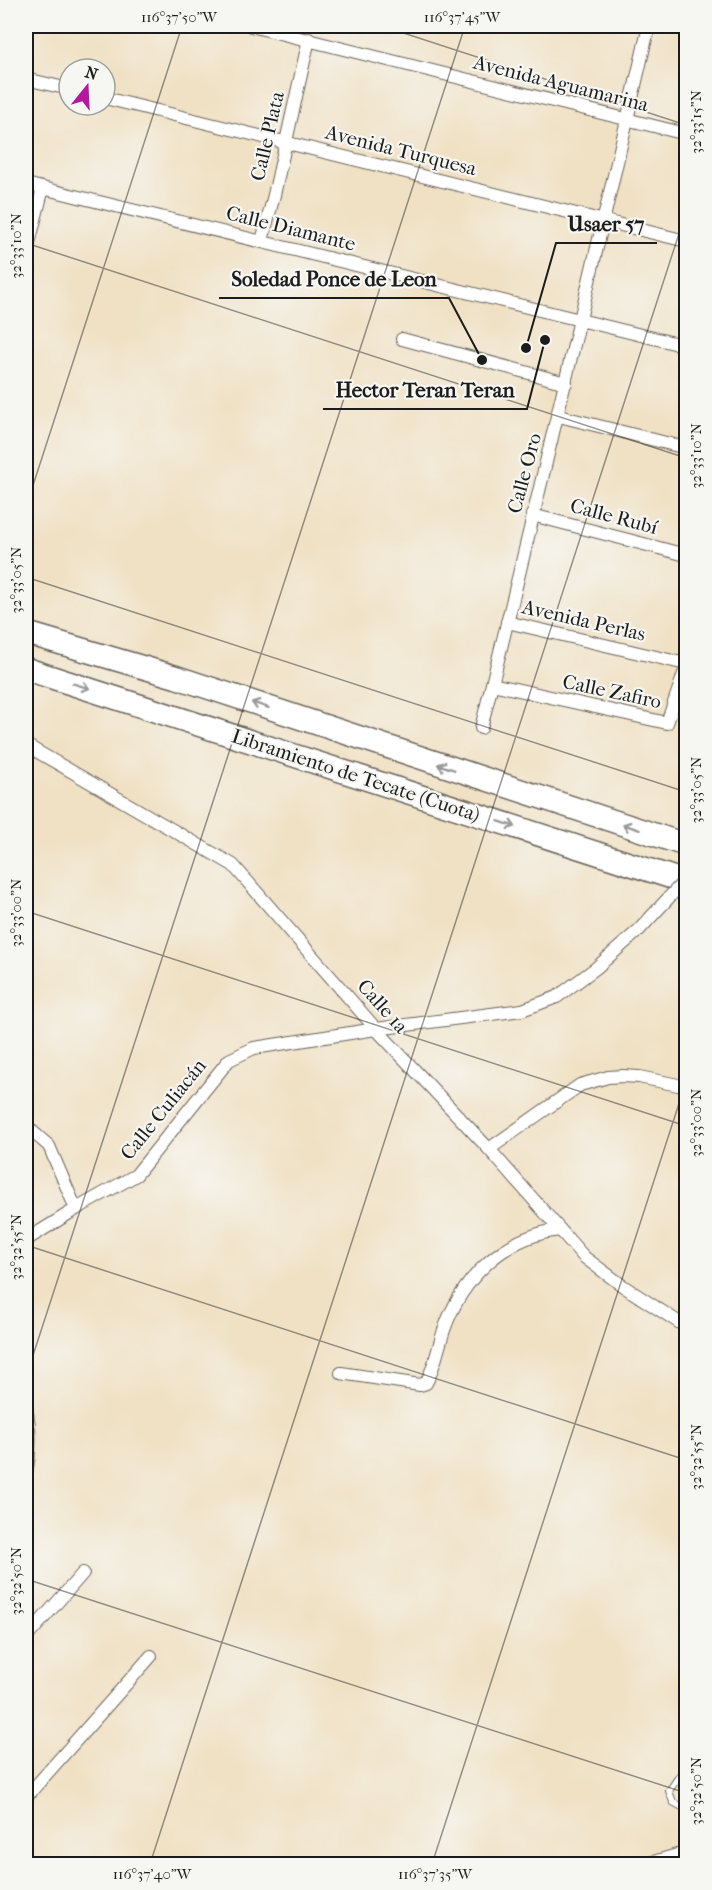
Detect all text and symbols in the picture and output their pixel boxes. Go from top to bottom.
text: 116°37'50"W [141,8,218,26]
text: 116°37'45"W [424,8,501,26]
street label: Avenida Aguamarina [470,50,652,117]
north arrow [57,57,117,117]
text: N [83,62,101,84]
street label: Calle Plata [246,88,289,183]
text: 32°33'15"N [687,89,705,154]
street label: Avenida Turquesa [322,120,479,181]
street label: Calle Diamante [224,201,358,256]
callout: Usaer 57 [556,204,657,243]
text: Usaer 57 [567,212,644,236]
text: 32°33'10"N [7,213,25,279]
callout: Soledad Ponce de Leon [219,259,449,298]
text: Soledad Ponce de Leon [231,267,438,291]
callout: Hector Teran Teran [323,370,527,409]
text: Hector Teran Teran [335,378,515,402]
text: 32°33'10"N [687,423,705,489]
street label: Calle Oro [503,430,546,516]
street label: Calle Rubí [568,494,661,539]
text: 32°33'05"N [7,546,25,613]
street label: Avenida Perlas [519,595,648,646]
street label: Calle Zafiro [560,670,663,713]
one-way arrow [71,681,90,692]
one-way arrow [251,699,270,710]
street label: Libramiento de Tecate (Cuota) [229,724,483,827]
text: 32°33'05"N [687,756,705,823]
one-way arrow [437,760,456,771]
one-way arrow [497,819,516,830]
one-way arrow [622,821,641,832]
text: 32°33'00"N [7,878,25,947]
street label: Calle 1a [353,975,413,1038]
street label: Calle Culiacán [116,1054,211,1164]
text: 32°33'00"N [687,1088,705,1157]
text: 32°32'55"N [7,1213,25,1280]
text: 32°32'55"N [687,1423,705,1490]
text: 32°32'50"N [7,1546,25,1615]
text: 32°32'50"N [687,1756,705,1825]
text: 116°37'40"W [113,1865,193,1883]
text: 116°37'35"W [398,1865,473,1883]

